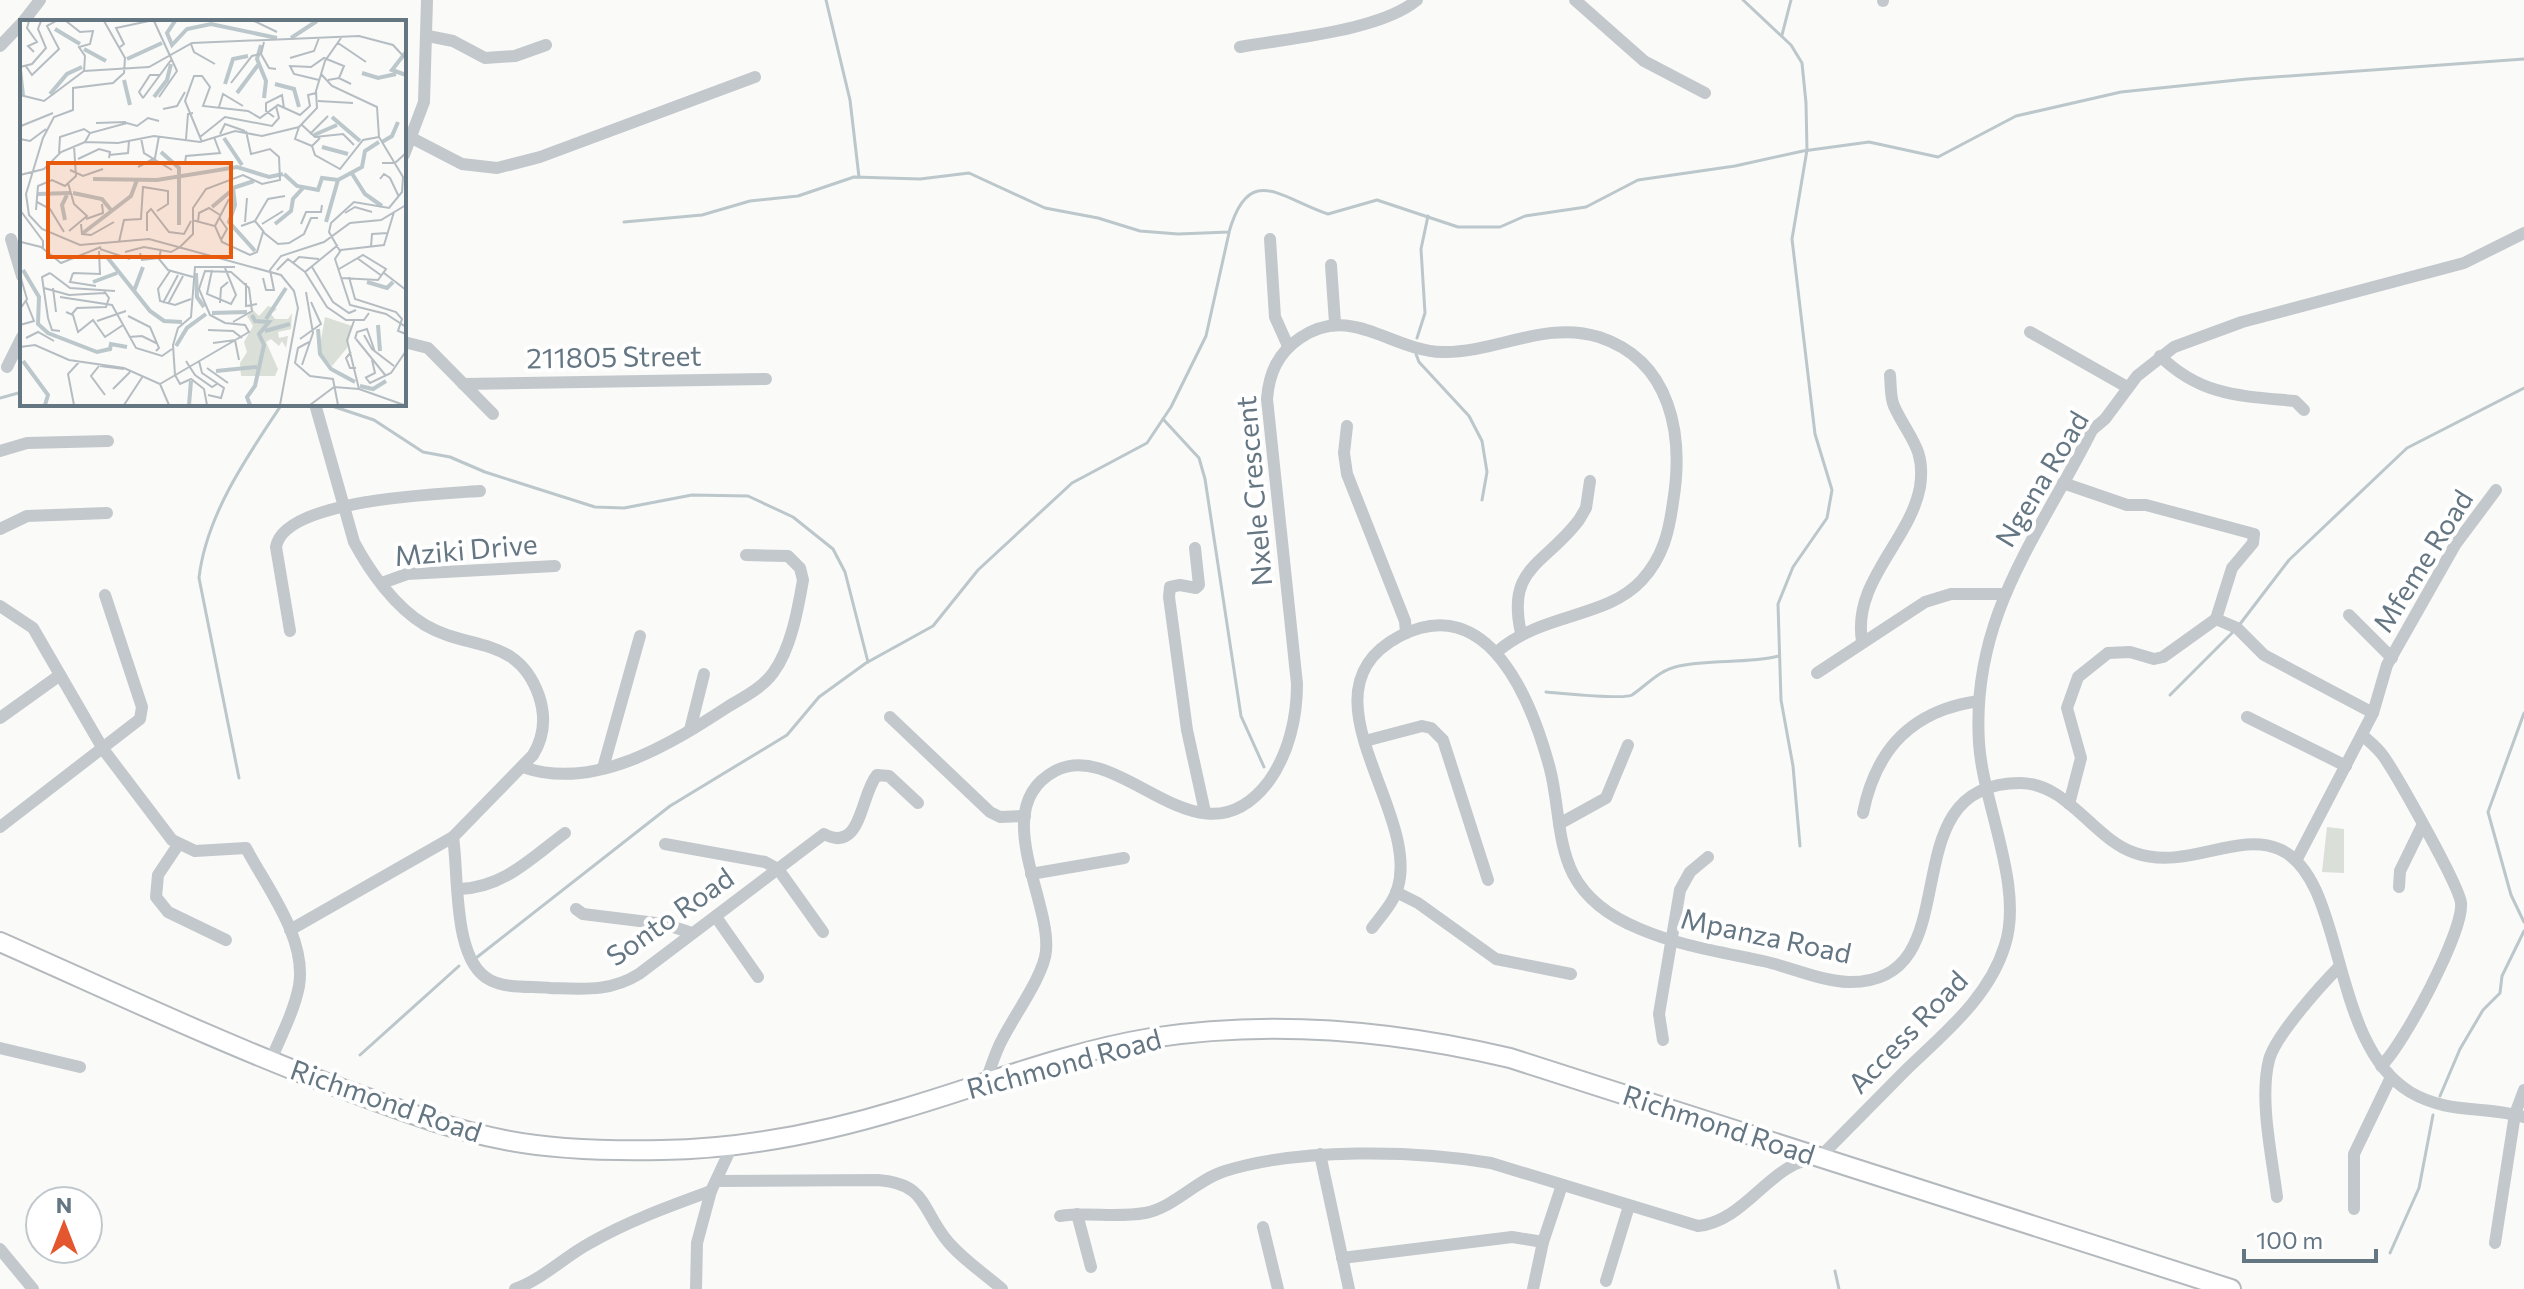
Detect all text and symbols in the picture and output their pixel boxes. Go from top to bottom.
inset map [20,20,406,406]
street label: 211805 Street [526,337,702,375]
street label: Nxele Crescent [1228,395,1278,588]
street label: Ngena Road [1987,404,2095,552]
street label: Mfeme Road [2365,483,2479,638]
street label: Mziki Drive [393,526,539,572]
street label: Sonto Road [599,860,740,973]
street label: Mpanza Road [1678,900,1855,970]
street label: Access Road [1840,963,1974,1100]
street label: Richmond Road [963,1021,1165,1105]
street label: Richmond Road [286,1051,486,1149]
street label: Richmond Road [1619,1077,1820,1171]
north arrow [24,1185,104,1265]
text: N [56,1191,72,1218]
scale bar [2244,1213,2376,1263]
text: 100 m [2256,1225,2323,1254]

